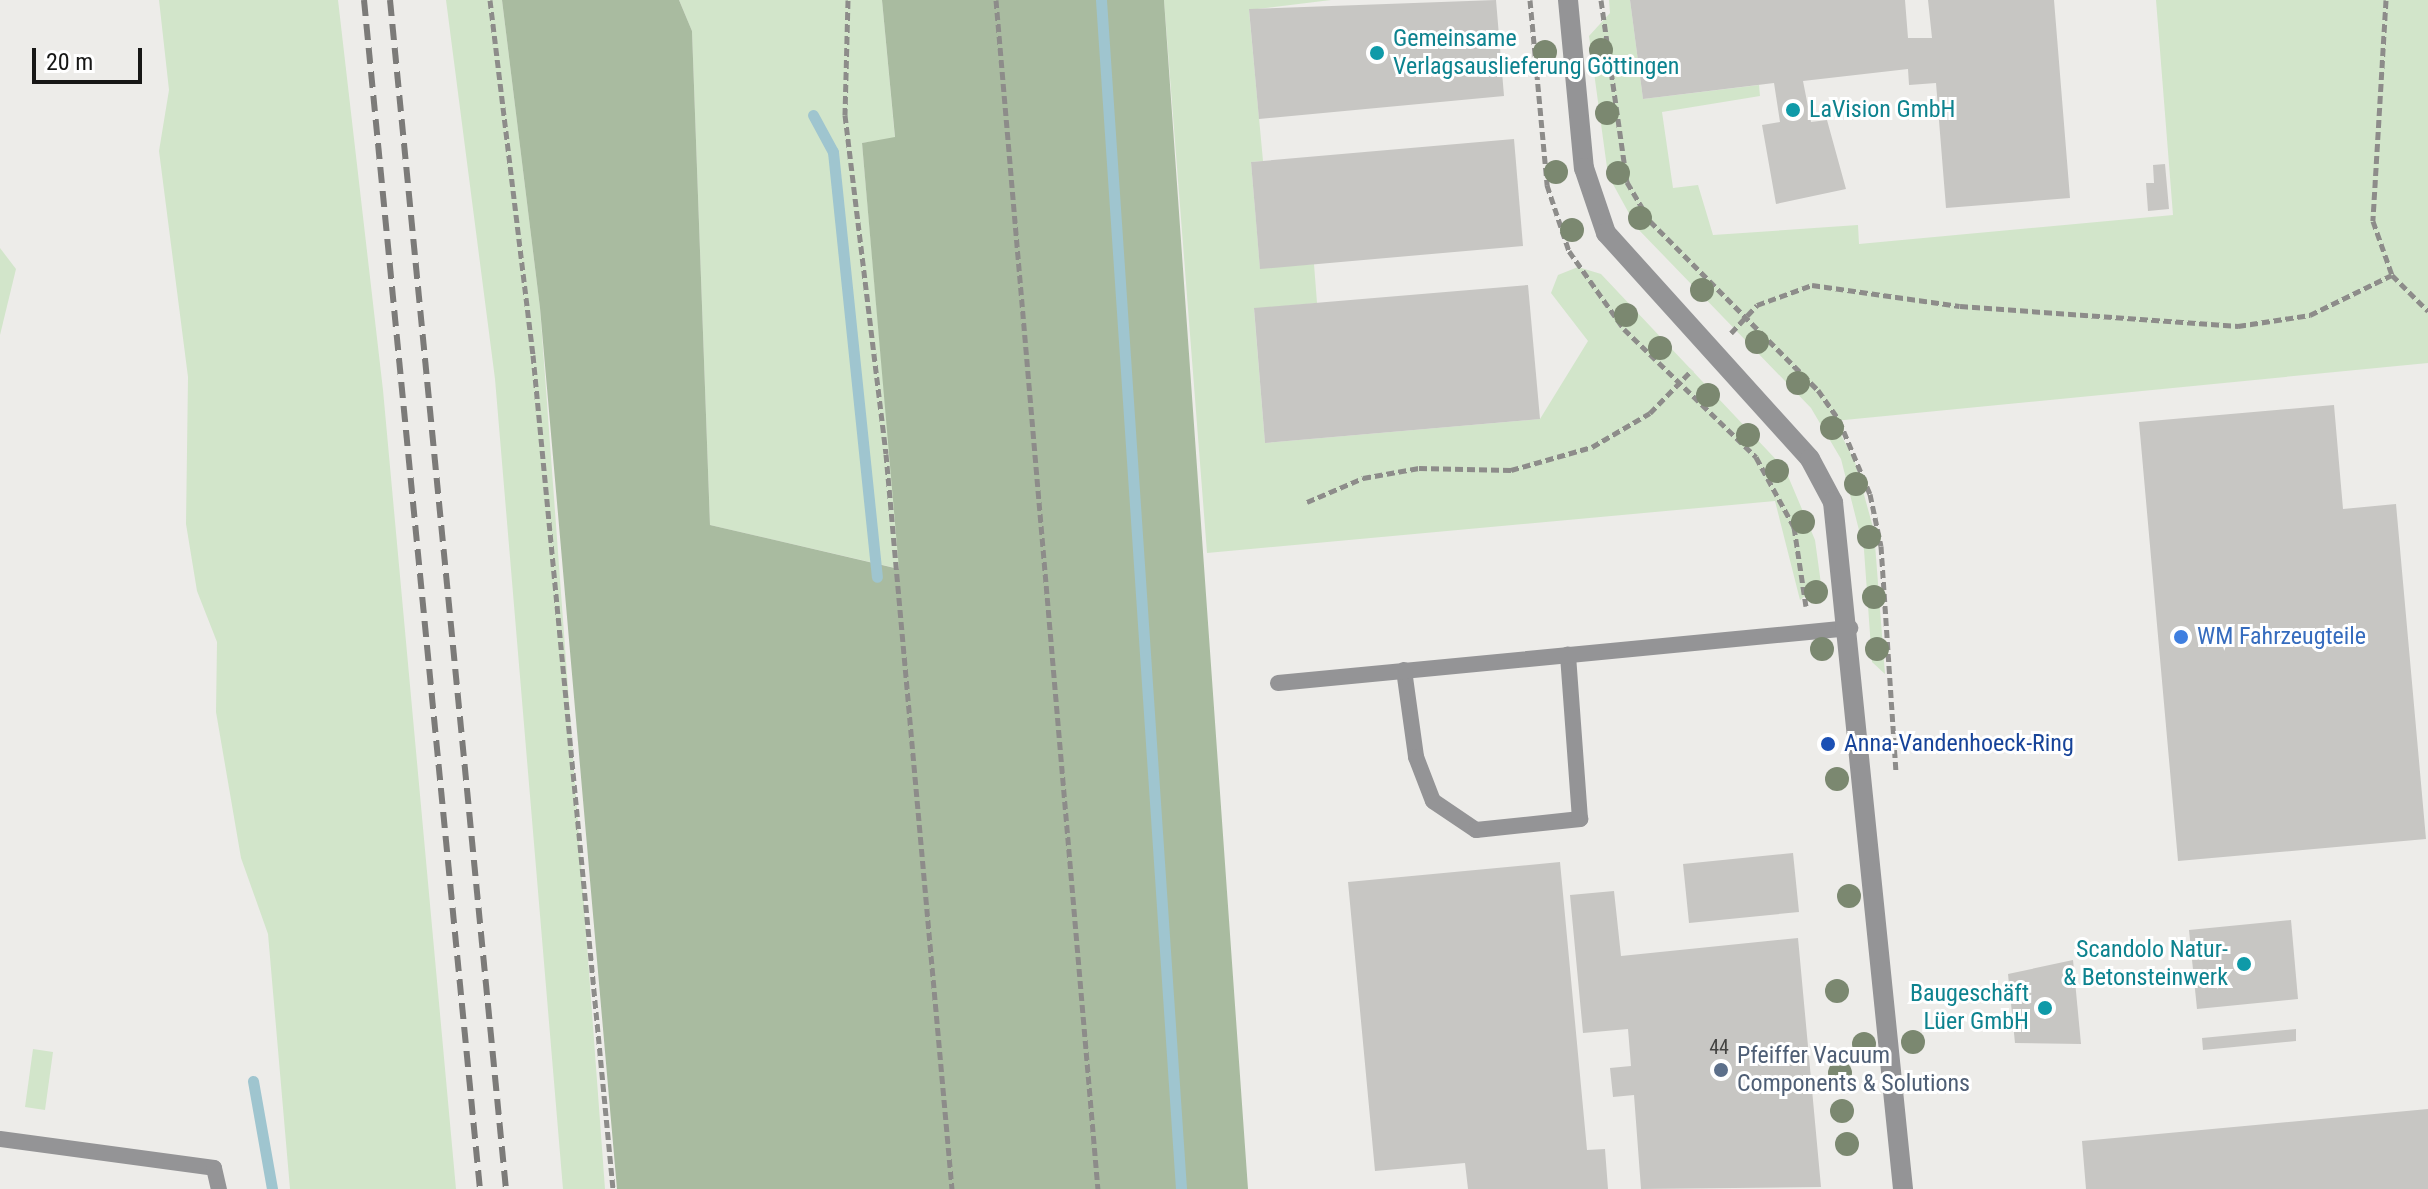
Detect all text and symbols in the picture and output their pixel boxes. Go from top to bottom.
place label: Gemeinsame Verlagsauslieferung Göttingen [1393,25,1679,81]
scale bar [36,32,146,82]
marker: Gemeinsame Verlagsauslieferung Göttingen [1368,44,1386,62]
text: 20 m [46,48,93,76]
place label: LaVision GmbH [1809,96,1955,124]
marker: LaVision GmbH [1784,101,1802,119]
place label: WM Fahrzeugteile [2197,623,2366,651]
marker: WM Fahrzeugteile [2172,628,2190,646]
place label: Anna-Vandenhoeck-Ring [1844,730,2074,758]
marker: Anna-Vandenhoeck-Ring [1819,735,1837,753]
place label: Scandolo Natur- & Betonsteinwerk [2063,936,2228,992]
marker: Scandolo Natur- & Betonsteinwerk [2235,955,2253,973]
place label: Baugeschäft Lüer GmbH [1910,980,2029,1036]
marker: Baugeschäft Lüer GmbH [2036,999,2054,1017]
house number: 44 [1709,1035,1729,1059]
place label: Pfeiffer Vacuum Components & Solutions [1737,1042,1970,1098]
marker: Pfeiffer Vacuum Components & Solutions [1712,1061,1730,1079]

